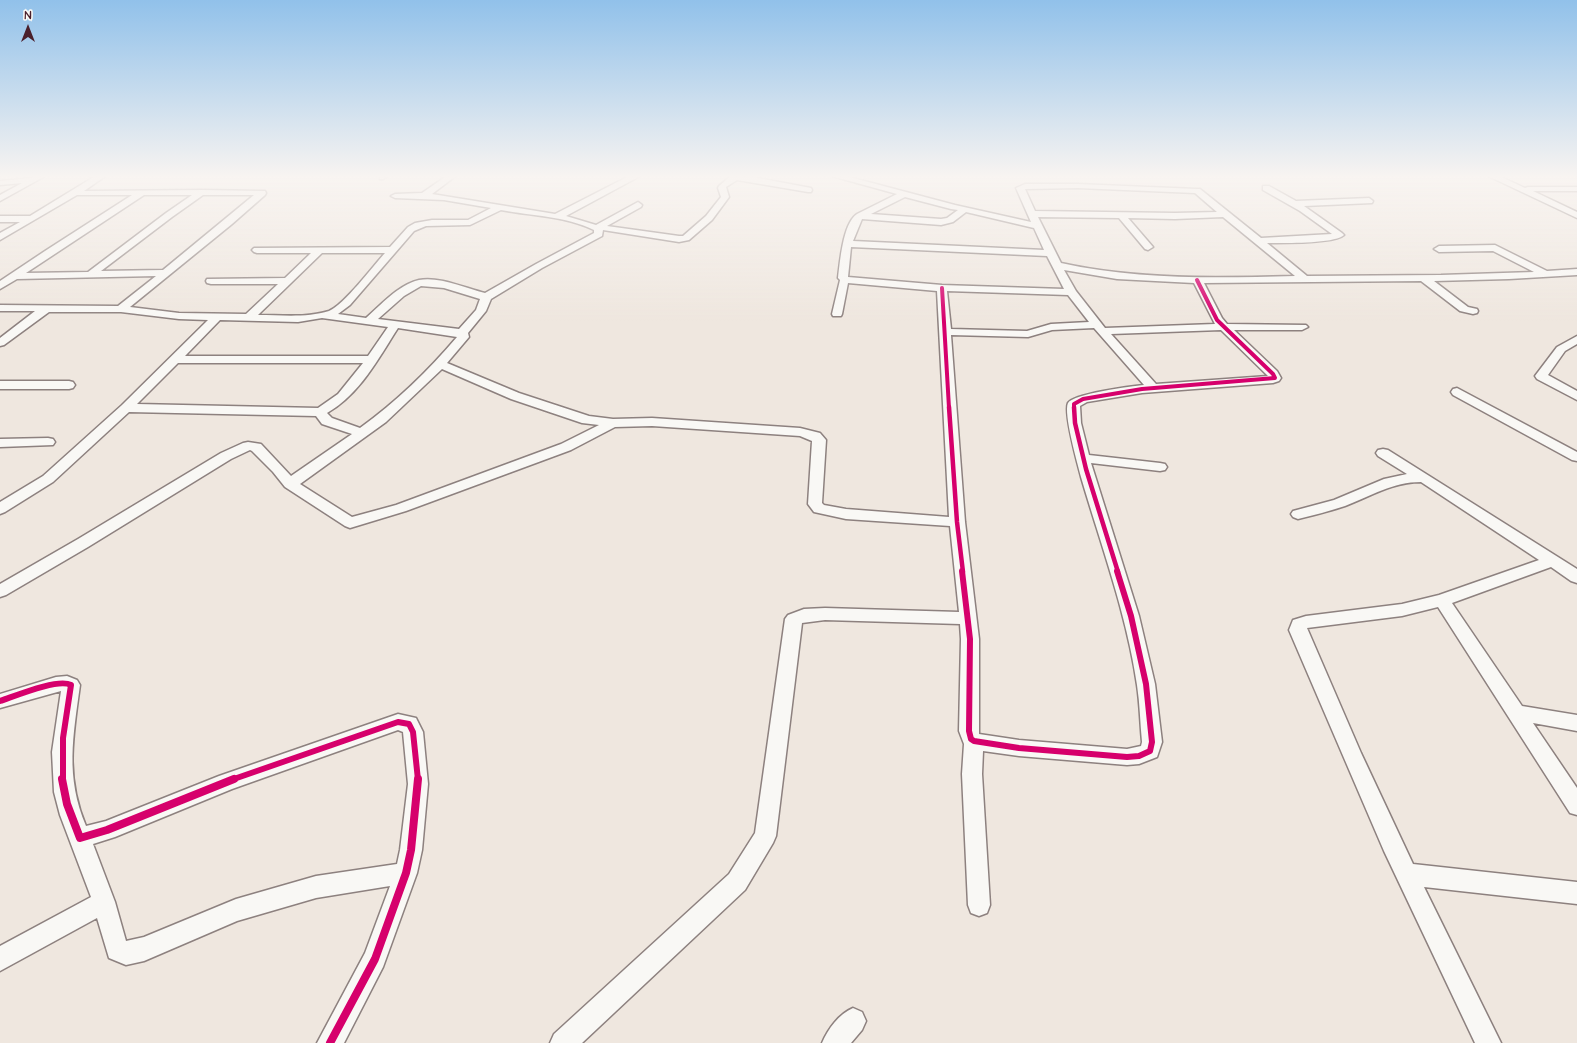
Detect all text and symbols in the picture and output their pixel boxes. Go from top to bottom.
north arrow [8,8,48,48]
text: N [25,8,31,23]

